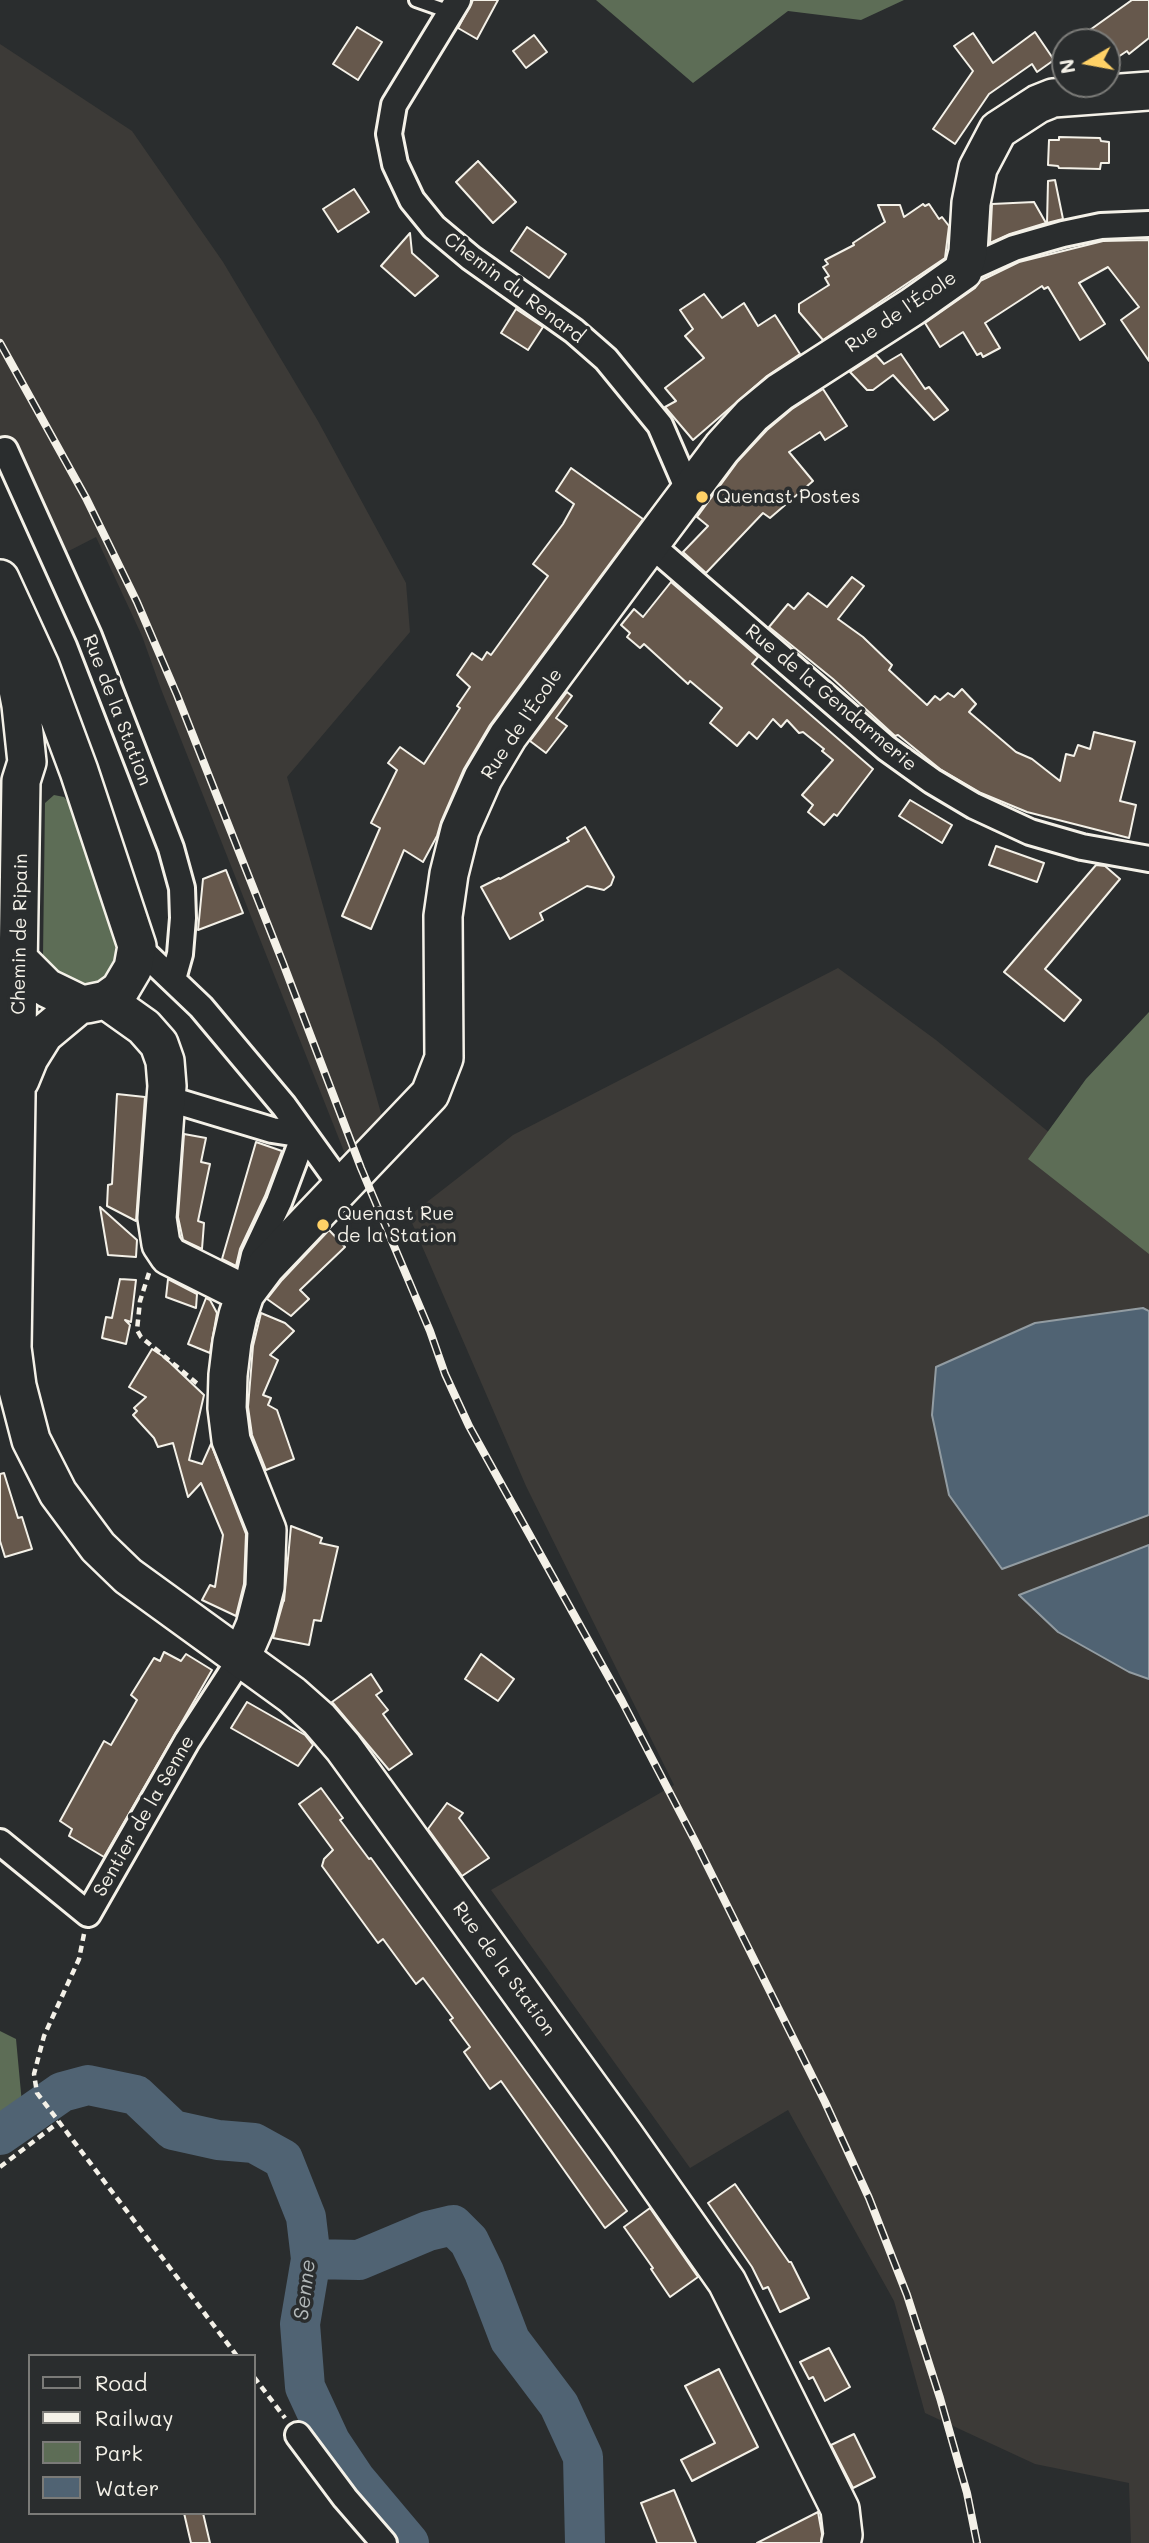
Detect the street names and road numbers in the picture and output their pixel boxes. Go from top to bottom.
street label: Chemin du Renard [439,228,589,348]
street label: Rue de l'École [841,266,961,358]
street label: Rue de la Gendarmerie [741,620,921,776]
street label: Rue de la Station [78,631,156,789]
street label: Rue de l'École [476,664,568,784]
street label: Chemin de Ripain [7,853,33,1015]
street label: Sentier de la Senne [89,1731,199,1901]
street label: Rue de la Station [448,1898,560,2040]

